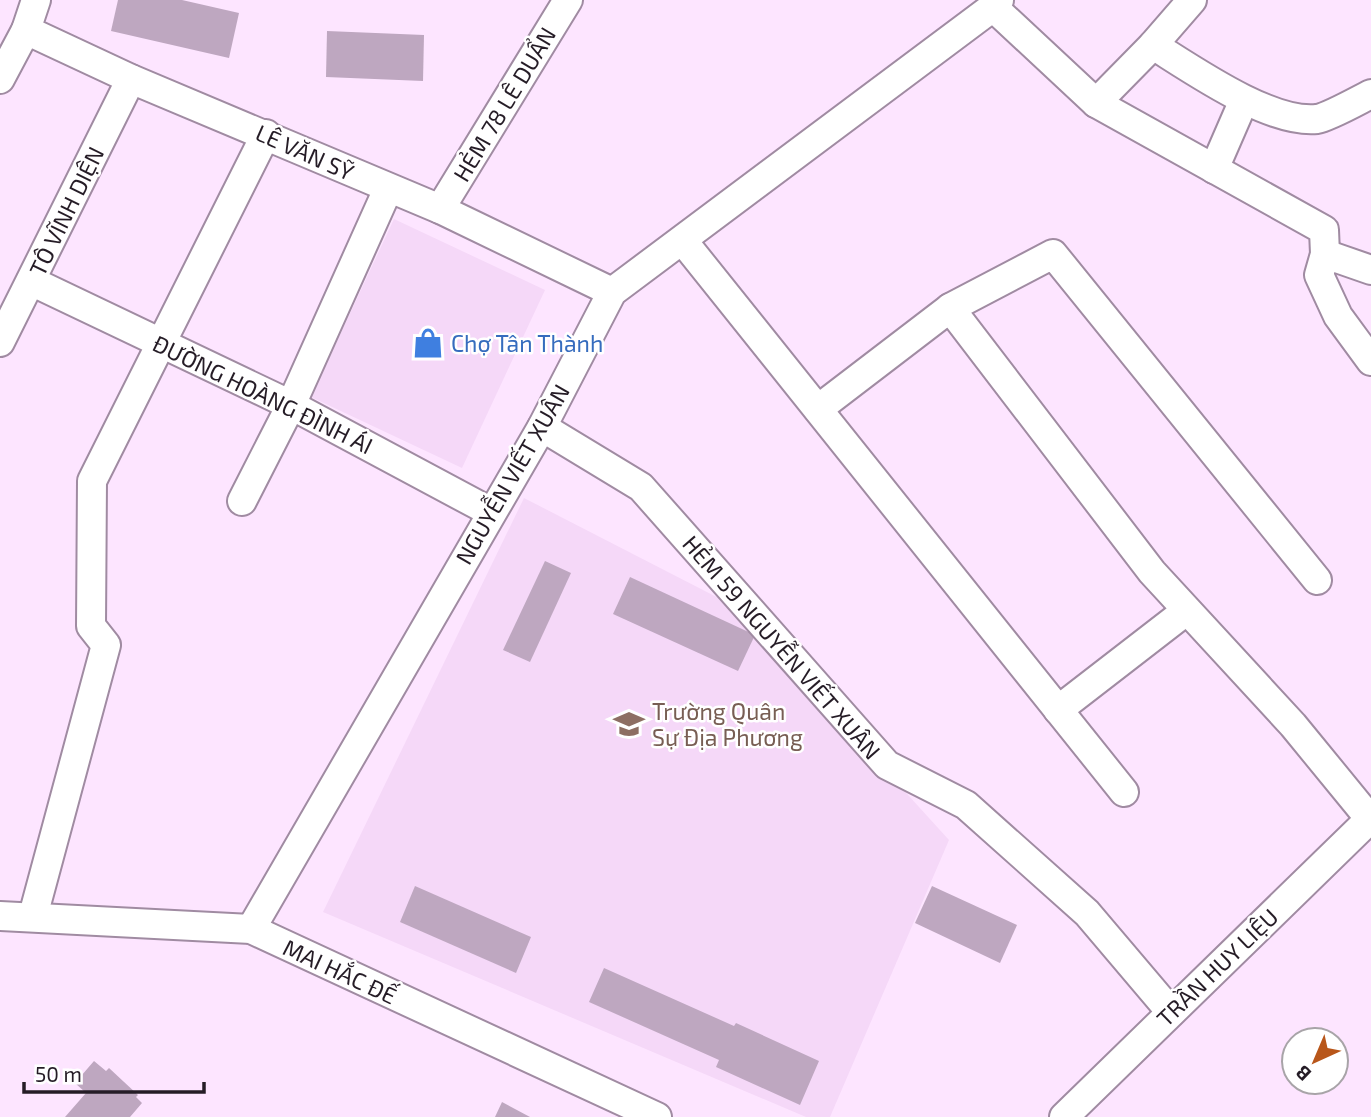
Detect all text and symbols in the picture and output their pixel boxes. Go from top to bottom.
street label: HẺM 78 LÊ DUẨN [445,21,561,186]
street label: LÊ VĂN SỸ [252,118,358,186]
street label: TÔ VĨNH DIỆN [23,142,109,280]
shop icon: Chợ Tân Thành [411,326,445,360]
street label: ĐƯỜNG HOÀNG ĐÌNH ÁI [148,329,378,459]
place label: Chợ Tân Thành [451,329,603,357]
street label: NGUYỄN VIẾT XUÂN [447,378,575,569]
street label: HẺM 59 NGUYỄN VIẾT XUÂN [677,528,888,765]
place label: Trường Quân Sự Địa Phương [652,697,803,751]
school or university icon: Trường Quân Sự Địa Phương [612,707,646,741]
street label: TRẦN HUY LIỆU [1150,901,1283,1032]
street label: MAI HẮC ĐẾ [279,931,402,1009]
north arrow [1280,1026,1350,1096]
scale bar [24,1050,205,1094]
text: 50 m [35,1061,82,1086]
text: B [1290,1061,1315,1086]

